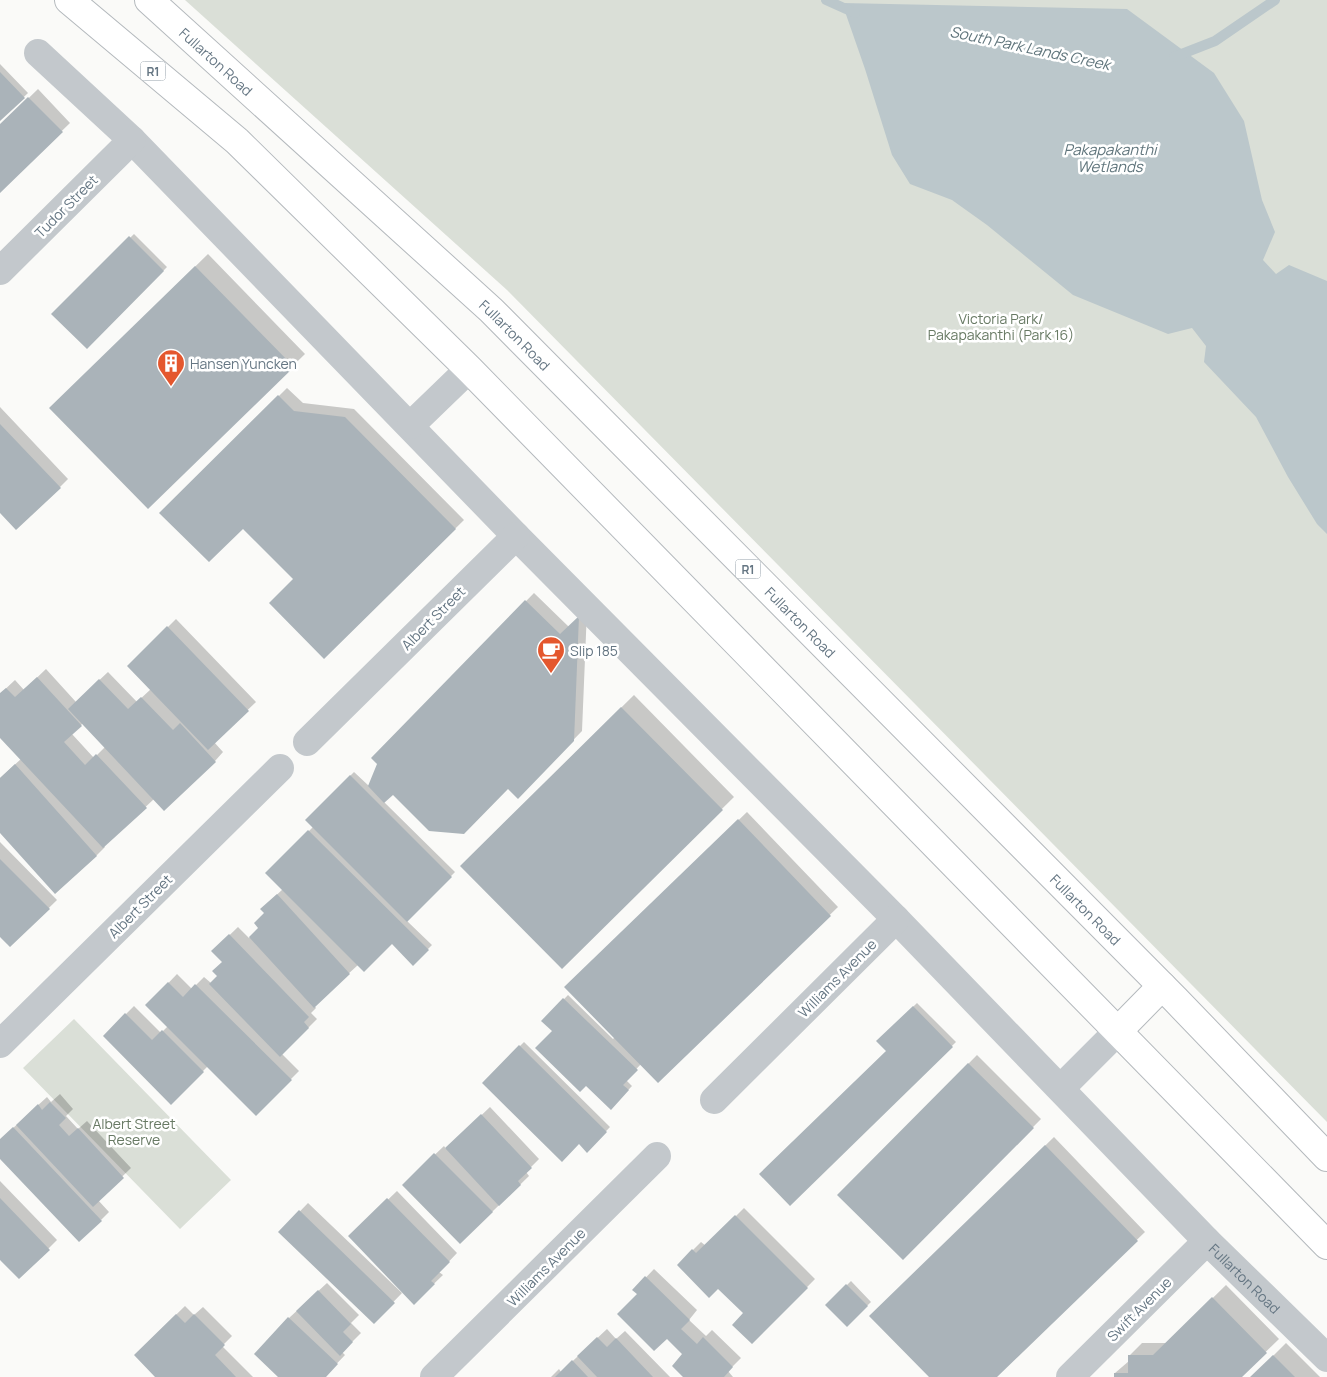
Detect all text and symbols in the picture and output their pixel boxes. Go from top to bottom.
water label: South Park Lands Creek [948,21,1115,76]
street label: Fullarton Road [176,23,257,99]
road number: R1 [140,61,166,80]
water label: Pakapakanthi Wetlands [1063,139,1159,177]
street label: Tudor Street [30,170,102,242]
street label: Fullarton Road [476,295,555,374]
park label: Victoria Park/ Pakapakanthi (Park 16) [928,309,1074,344]
building icon: Hansen Yuncken [156,348,186,387]
place label: Hansen Yuncken [190,354,297,373]
road number: R1 [736,560,760,578]
street label: Albert Street [397,582,469,654]
street label: Fullarton Road [761,582,840,661]
cafe icon: Slip 185 [536,635,566,674]
place label: Slip 185 [570,641,618,660]
street label: Albert Street [104,870,176,942]
street label: Fullarton Road [1047,870,1125,949]
street label: Williams Avenue [794,935,880,1021]
park label: Albert Street Reserve [92,1114,176,1149]
street label: Williams Avenue [503,1224,589,1310]
street label: Fullarton Road [1205,1239,1285,1317]
street label: Swift Avenue [1103,1273,1175,1345]

